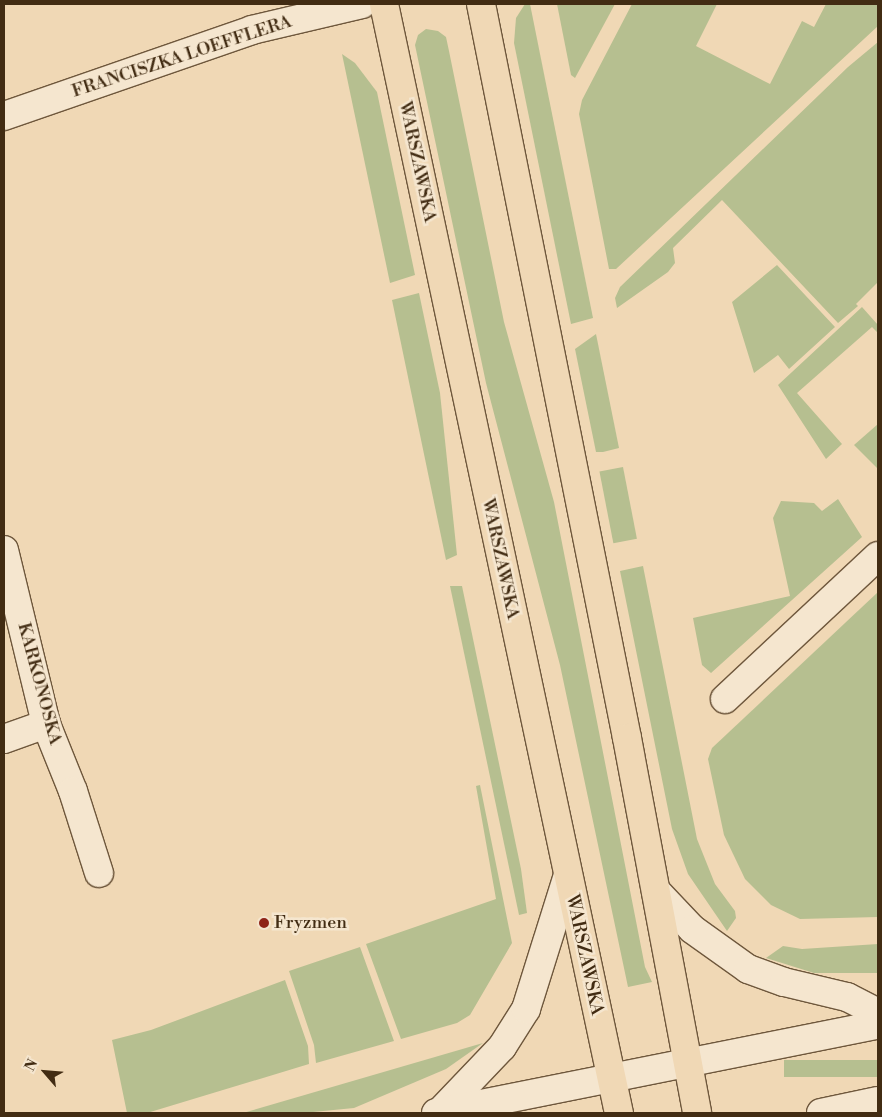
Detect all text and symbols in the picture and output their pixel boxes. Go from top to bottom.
street label: FRANCISZKA LOEFFLERA [69,11,295,103]
street label: WARSZAWSKA [394,100,440,224]
street label: WARSZAWSKA [477,497,523,621]
street label: KARKONOSKA [12,620,66,748]
street label: WARSZAWSKA [561,893,607,1017]
place label: Fryzmen [274,912,347,934]
marker: Fryzmen [258,917,270,929]
north arrow [20,1047,70,1097]
text: N [21,1056,42,1074]

